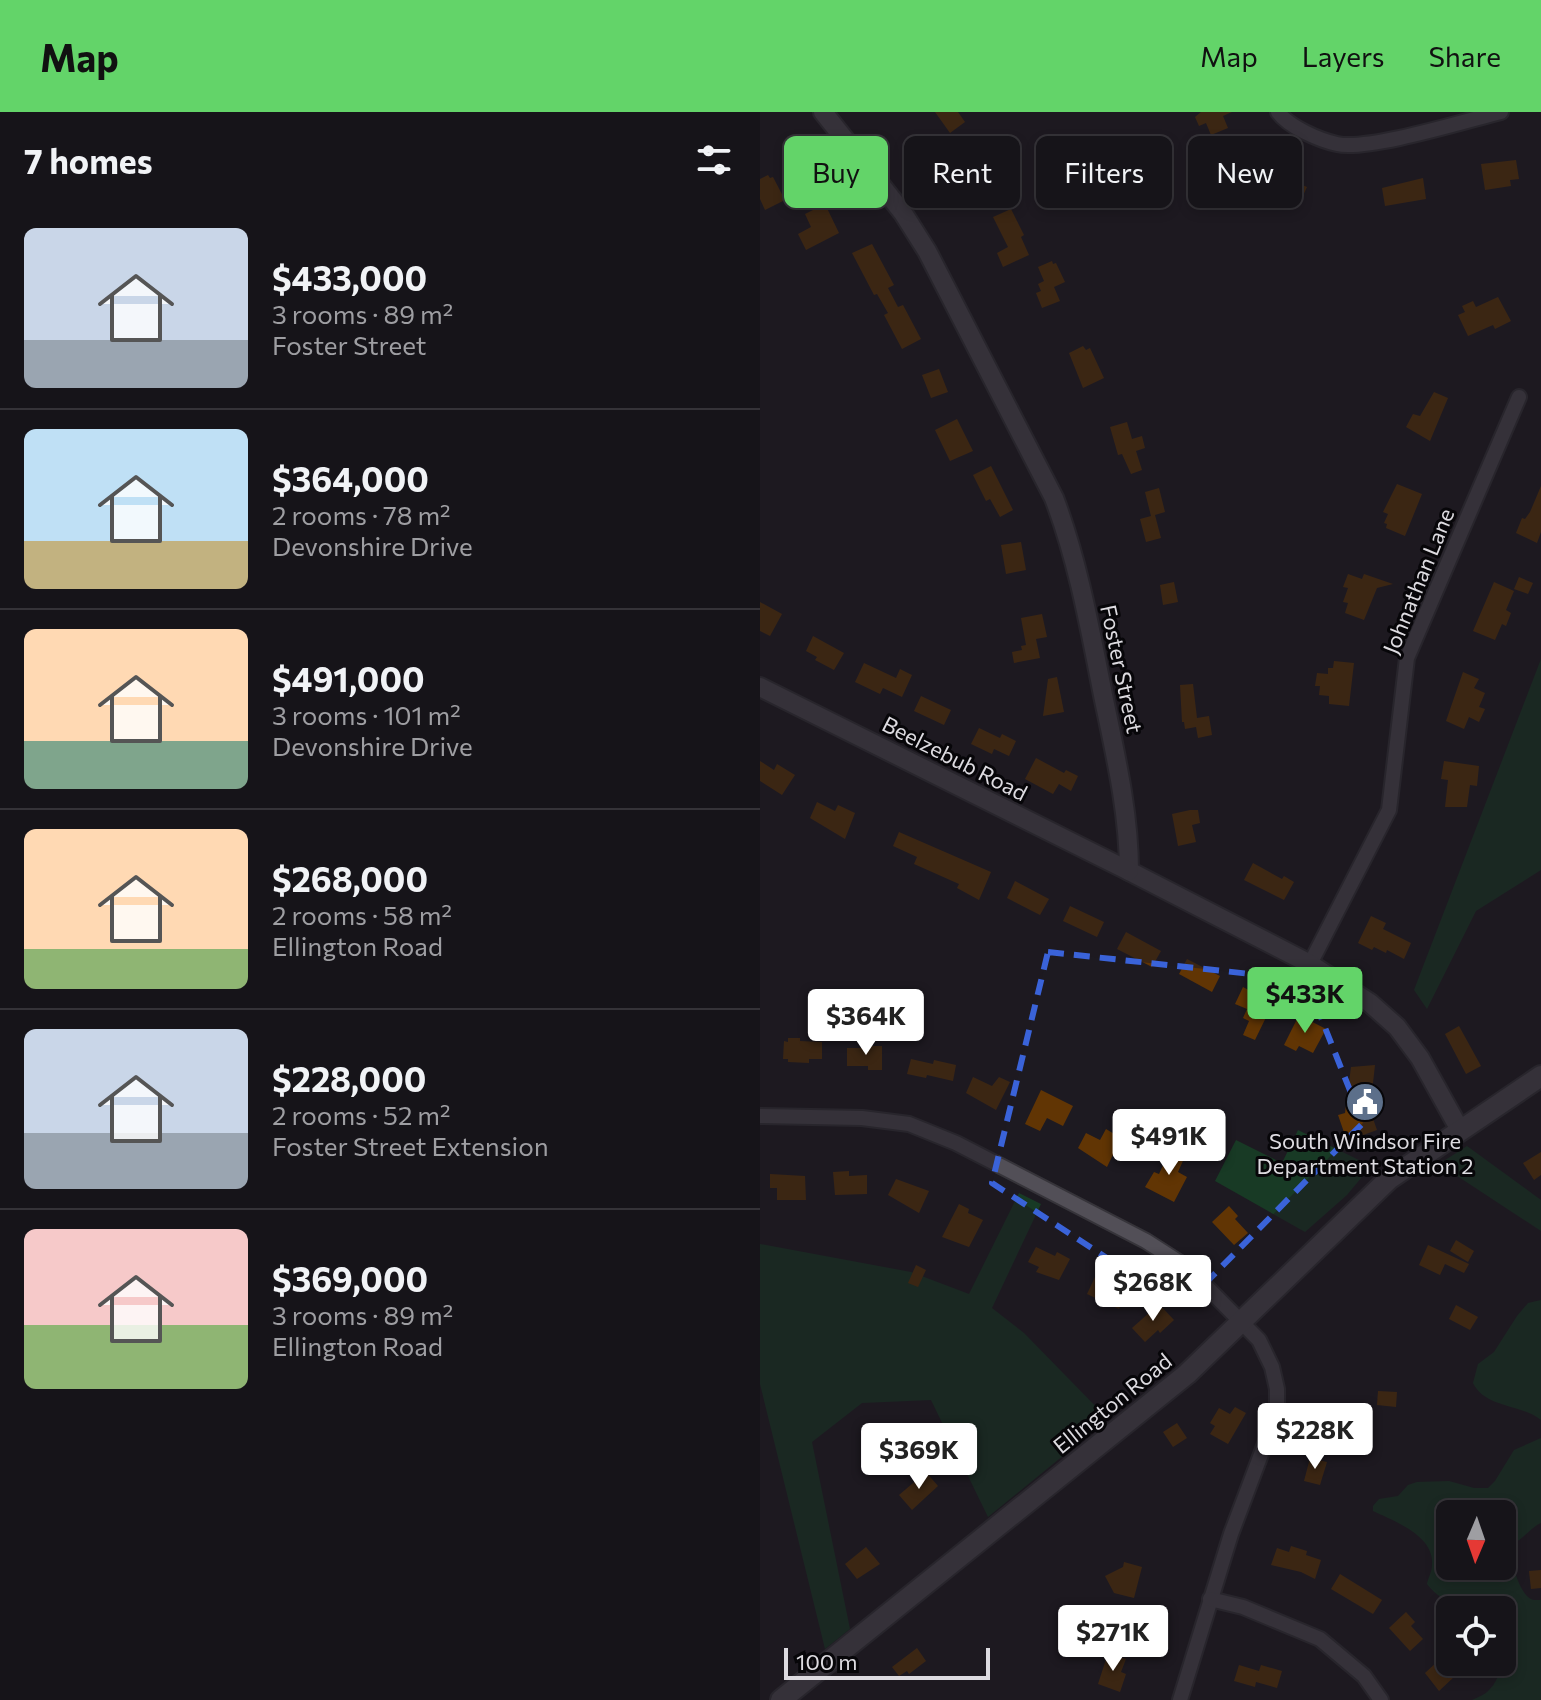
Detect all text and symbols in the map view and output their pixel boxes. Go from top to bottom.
text: Map [40,33,119,80]
text: Map [1200,39,1258,73]
text: Layers [1302,39,1384,73]
text: Share [1428,39,1501,73]
chip: Buy [784,136,888,208]
chip: Rent [904,136,1020,208]
chip: Filters [1036,136,1172,208]
chip: New [1188,136,1302,208]
icon: filters [692,138,736,182]
text: 7 homes [24,139,153,181]
text: $433,000 [272,256,427,298]
icon: home [88,260,184,356]
text: 3 rooms · 89 m² [272,298,453,329]
text: Foster Street [272,329,426,360]
text: $364,000 [272,457,429,499]
icon: home [88,461,184,557]
text: 2 rooms · 78 m² [272,499,451,530]
street label: Johnathan Lane [1377,504,1459,658]
text: Devonshire Drive [272,530,473,561]
street label: Foster Street [1095,602,1149,736]
text: $491,000 [272,657,425,699]
icon: home [88,661,184,757]
text: 3 rooms · 101 m² [272,699,461,730]
street label: Beelzebub Road [878,710,1032,806]
text: Devonshire Drive [272,730,473,761]
text: $268,000 [272,857,428,899]
icon: home [88,861,184,957]
text: 2 rooms · 58 m² [272,899,452,930]
text: Ellington Road [272,930,443,961]
pin: $433K [1249,967,1361,1035]
text: $433K [1265,977,1345,1008]
pin: $364K [810,989,922,1057]
text: $364K [826,999,906,1030]
text: $228,000 [272,1057,426,1099]
icon: home [88,1061,184,1157]
public building icon: South Windsor Fire Department Station 2 [1344,1081,1386,1123]
text: 2 rooms · 52 m² [272,1099,450,1130]
pin: $491K [1113,1109,1225,1177]
text: $491K [1131,1119,1207,1150]
place label: South Windsor Fire Department Station 2 [1257,1127,1473,1179]
text: Foster Street Extension [272,1130,549,1161]
pin: $268K [1097,1255,1209,1323]
text: $369,000 [272,1257,428,1299]
icon: home [88,1261,184,1357]
text: $268K [1113,1265,1193,1296]
text: 3 rooms · 89 m² [272,1299,453,1330]
text: Ellington Road [272,1330,443,1361]
street label: Ellington Road [1047,1347,1177,1459]
pin: $228K [1259,1403,1371,1471]
text: $228K [1276,1413,1354,1444]
pin: $369K [863,1423,975,1491]
text: $369K [879,1433,959,1464]
north arrow [1436,1500,1516,1580]
map controls [1436,1500,1516,1676]
button: locate [1436,1596,1516,1676]
pin: $271K [1057,1605,1169,1673]
text: $271K [1076,1615,1150,1646]
scale bar [784,1644,990,1680]
text: 100 m [796,1648,858,1675]

